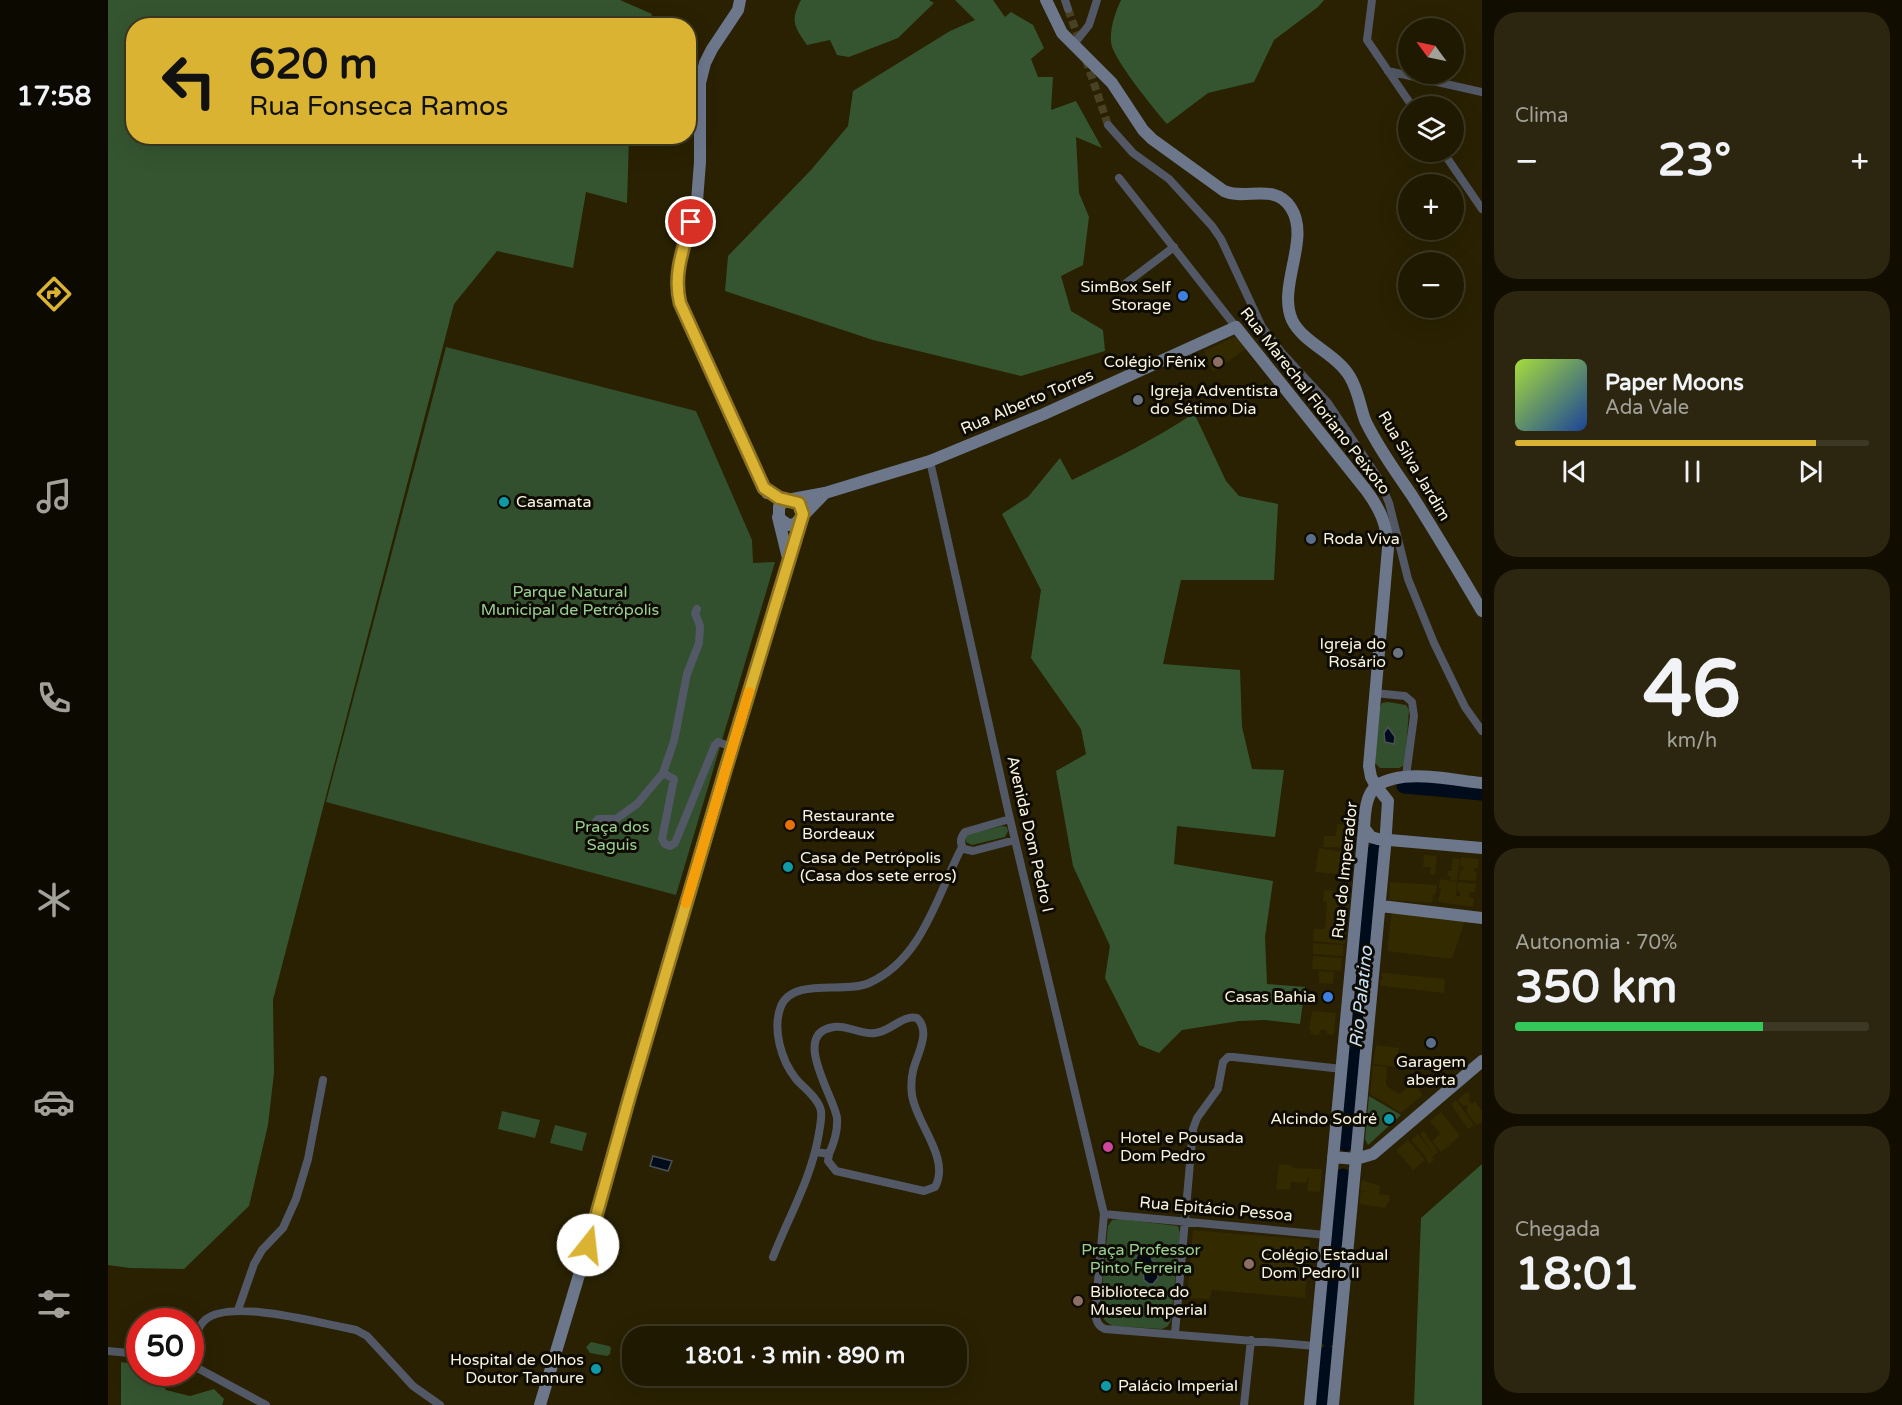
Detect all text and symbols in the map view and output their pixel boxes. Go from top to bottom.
north arrow [1398,18,1464,84]
map controls [1398,18,1464,318]
text: 620 m [249,39,378,90]
icon: left [150,42,228,120]
text: 17:58 [17,80,91,113]
text: Rua Fonseca Ramos [249,90,508,123]
button: layers [1398,96,1464,162]
text: Clima [1515,104,1568,128]
text: 23° [1658,134,1731,188]
text: − [1515,142,1539,181]
text: + [1850,142,1869,181]
button: + [1398,174,1464,240]
pin [665,196,716,247]
icon: arrive [674,205,707,238]
button: − [1398,252,1464,318]
icon: directions [33,273,75,315]
place label: SimBox Self Storage [1080,277,1172,315]
marker: SimBox Self Storage [1176,289,1190,303]
street label: Rua Marechal Floriano Peixoto [1236,303,1394,499]
place label: Colégio Fênix [1104,352,1206,372]
marker: Colégio Fênix [1211,355,1225,369]
street label: Rua Alberto Torres [958,365,1096,439]
text: Paper Moons [1605,370,1744,396]
place label: Igreja Adventista do Sétimo Dia [1150,381,1278,419]
marker: Igreja Adventista do Sétimo Dia [1131,393,1145,407]
text: Ada Vale [1605,396,1689,420]
street label: Rua Silva Jardim [1373,407,1455,525]
icon: previous [1558,455,1591,488]
icon: pause [1676,455,1709,488]
icon: next [1794,455,1827,488]
icon: music [33,475,75,517]
place label: Casamata [516,492,591,512]
marker: Casamata [497,495,511,509]
place label: Roda Viva [1323,529,1400,549]
marker: Roda Viva [1304,532,1318,546]
park label: Parque Natural Municipal de Petrópolis [481,582,659,620]
place label: Igreja do Rosário [1320,634,1386,672]
text: 46 [1643,643,1741,737]
marker: Igreja do Rosário [1391,646,1405,660]
icon: phone [33,677,75,719]
text: km/h [1667,729,1717,753]
street label: Avenida Dom Pedro I [1002,754,1058,914]
street label: Rua do Imperador [1328,800,1362,939]
place label: Restaurante Bordeaux [802,806,895,844]
park label: Praça dos Saguis [575,817,649,855]
marker: Restaurante Bordeaux [783,818,797,832]
place label: Casa de Petrópolis (Casa dos sete erros) [800,848,956,886]
marker: Casa de Petrópolis (Casa dos sete erros) [781,860,795,874]
icon: climate [33,879,75,921]
text: Autonomia · 70% [1515,931,1677,955]
water label: Rio Palatino [1345,944,1377,1049]
text: 350 km [1515,961,1677,1015]
place label: Casas Bahia [1225,987,1316,1007]
marker: Casas Bahia [1321,990,1335,1004]
marker: Garagem aberta [1424,1036,1438,1050]
place label: Garagem aberta [1396,1052,1466,1090]
icon: car [33,1081,75,1123]
place label: Alcindo Sodré [1270,1109,1377,1129]
marker: Alcindo Sodré [1382,1112,1396,1126]
place label: Hotel e Pousada Dom Pedro [1120,1128,1244,1166]
marker: Hotel e Pousada Dom Pedro [1101,1140,1115,1154]
street label: Rua Epitácio Pessoa [1139,1192,1293,1226]
position arrow [556,1213,620,1277]
text: Chegada [1515,1218,1600,1242]
park label: Praça Professor Pinto Ferreira [1081,1240,1202,1278]
place label: Colégio Estadual Dom Pedro II [1261,1245,1388,1283]
text: 18:01 [1515,1248,1640,1302]
marker: Colégio Estadual Dom Pedro II [1242,1257,1256,1271]
place label: Biblioteca do Museu Imperial [1090,1282,1207,1320]
icon: filters [33,1283,75,1325]
marker: Biblioteca do Museu Imperial [1071,1294,1085,1308]
speed limit sign: 50 [126,1308,204,1386]
text: 18:01 · 3 min · 890 m [684,1343,905,1369]
place label: Hospital de Olhos Doutor Tannure [450,1350,584,1388]
marker: Hospital de Olhos Doutor Tannure [589,1362,603,1376]
place label: Palácio Imperial [1118,1376,1238,1396]
marker: Palácio Imperial [1099,1379,1113,1393]

